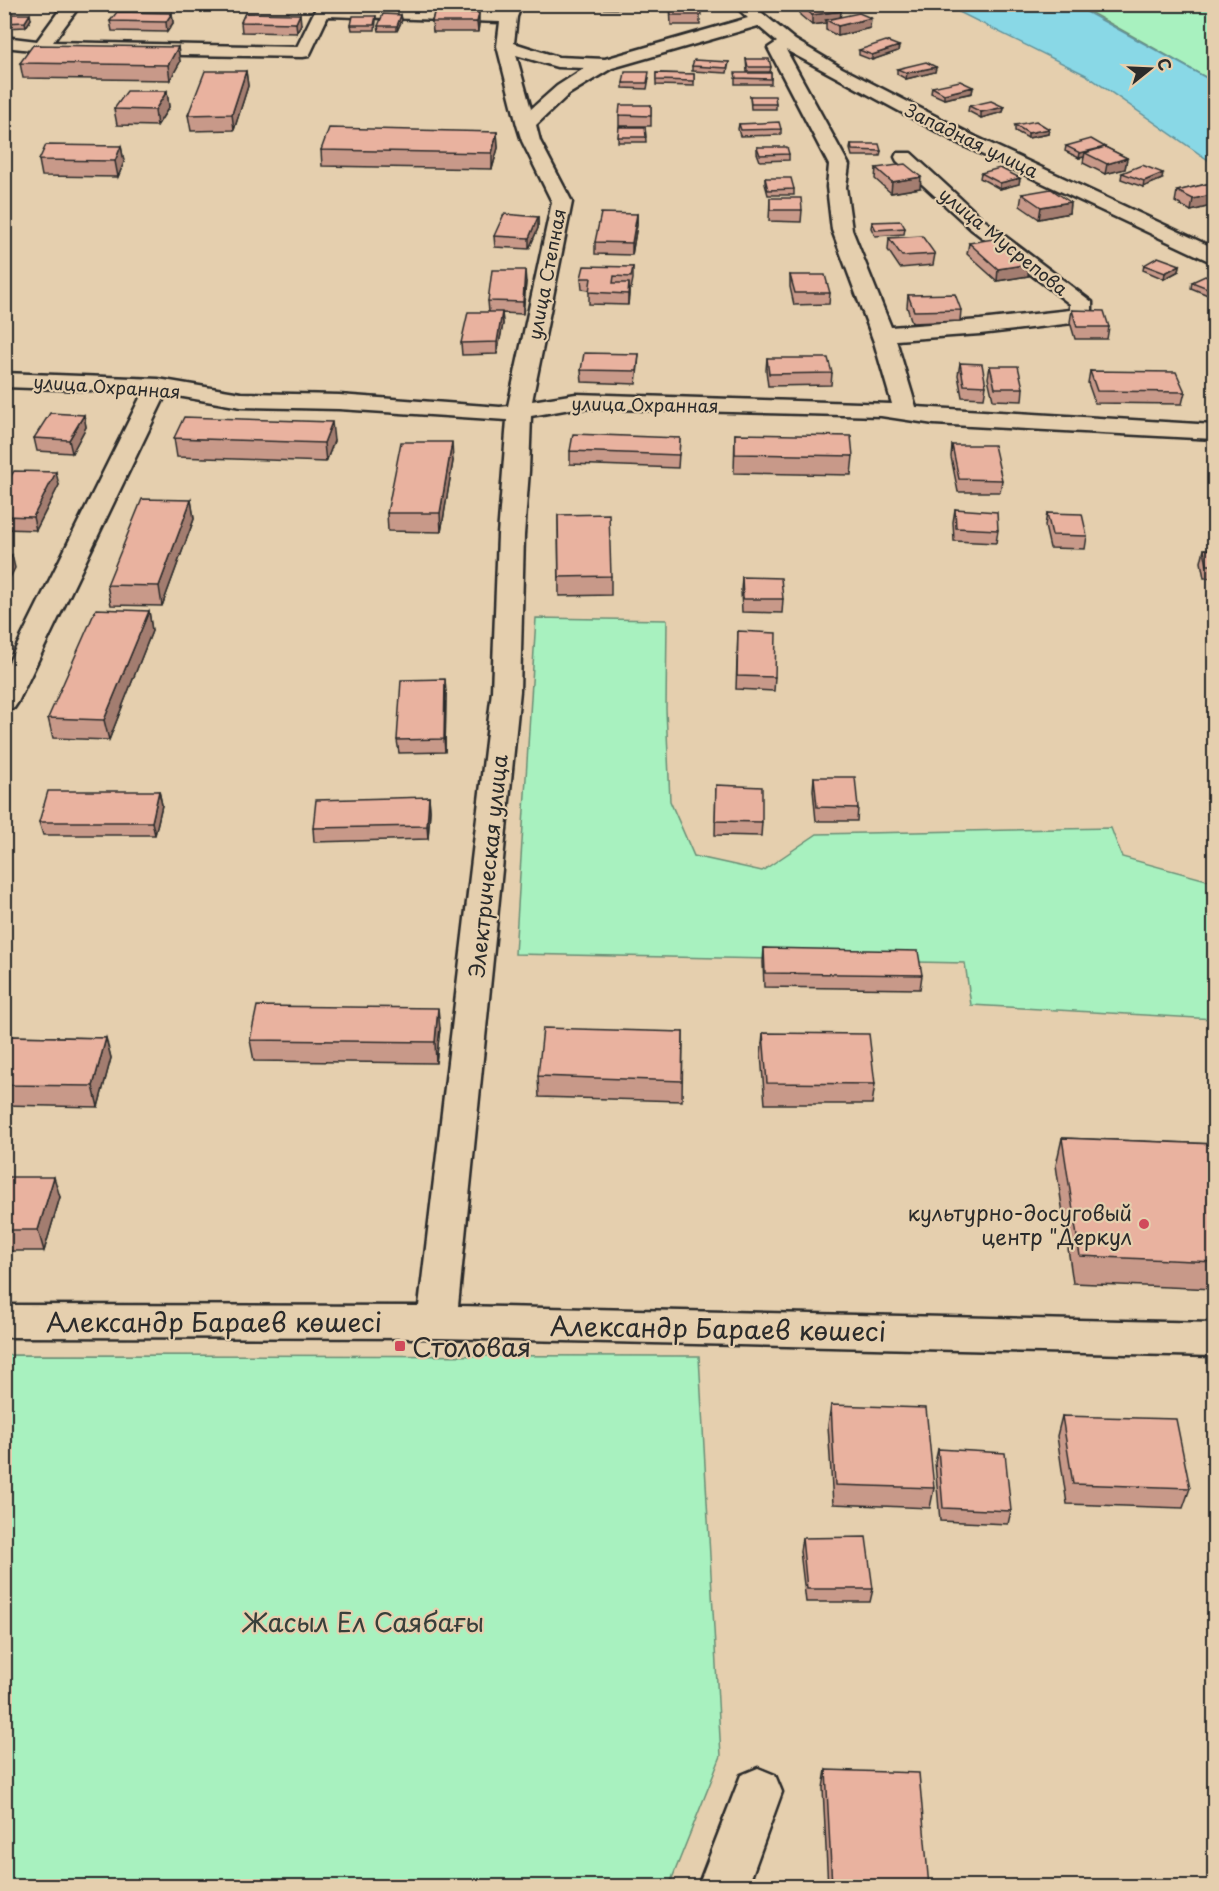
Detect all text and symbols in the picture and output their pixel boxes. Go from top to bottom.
north arrow [1120,39,1180,99]
text: С [1152,55,1178,73]
street label: Западная улица [901,96,1044,184]
street label: улица Мусрепова [934,181,1075,302]
street label: улица Степная [520,206,572,342]
street label: улица Охранная [33,367,181,405]
street label: улица Охранная [571,389,719,419]
street label: Электрическая улица [459,752,515,979]
place label: культурно-досуговый центр "Деркул [908,1196,1132,1252]
marker: культурно-досуговый центр "Деркул [1137,1217,1151,1231]
street label: Александр Бараев көшесі [46,1302,382,1341]
street label: Александр Бараев көшесі [550,1306,886,1350]
place label: Столовая [412,1327,531,1366]
marker: Столовая [393,1339,407,1353]
park label: Жасыл Ел Саябағы [242,1602,484,1641]

